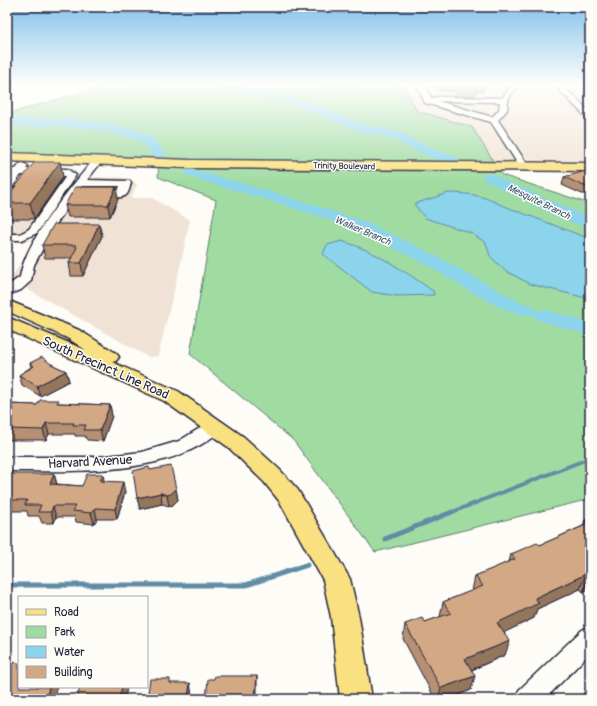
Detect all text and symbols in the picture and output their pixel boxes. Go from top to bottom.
street label: Trinity Boulevard [313,160,375,173]
water label: Mesquite Branch [505,182,573,223]
water label: Walker Branch [333,214,394,249]
street label: South Precinct Line Road [40,333,171,403]
street label: Harvard Avenue [48,452,133,472]
legend [18,596,148,688]
text: Road [54,605,79,620]
text: Park [54,625,75,640]
text: Water [54,645,85,660]
text: Building [54,665,93,680]

